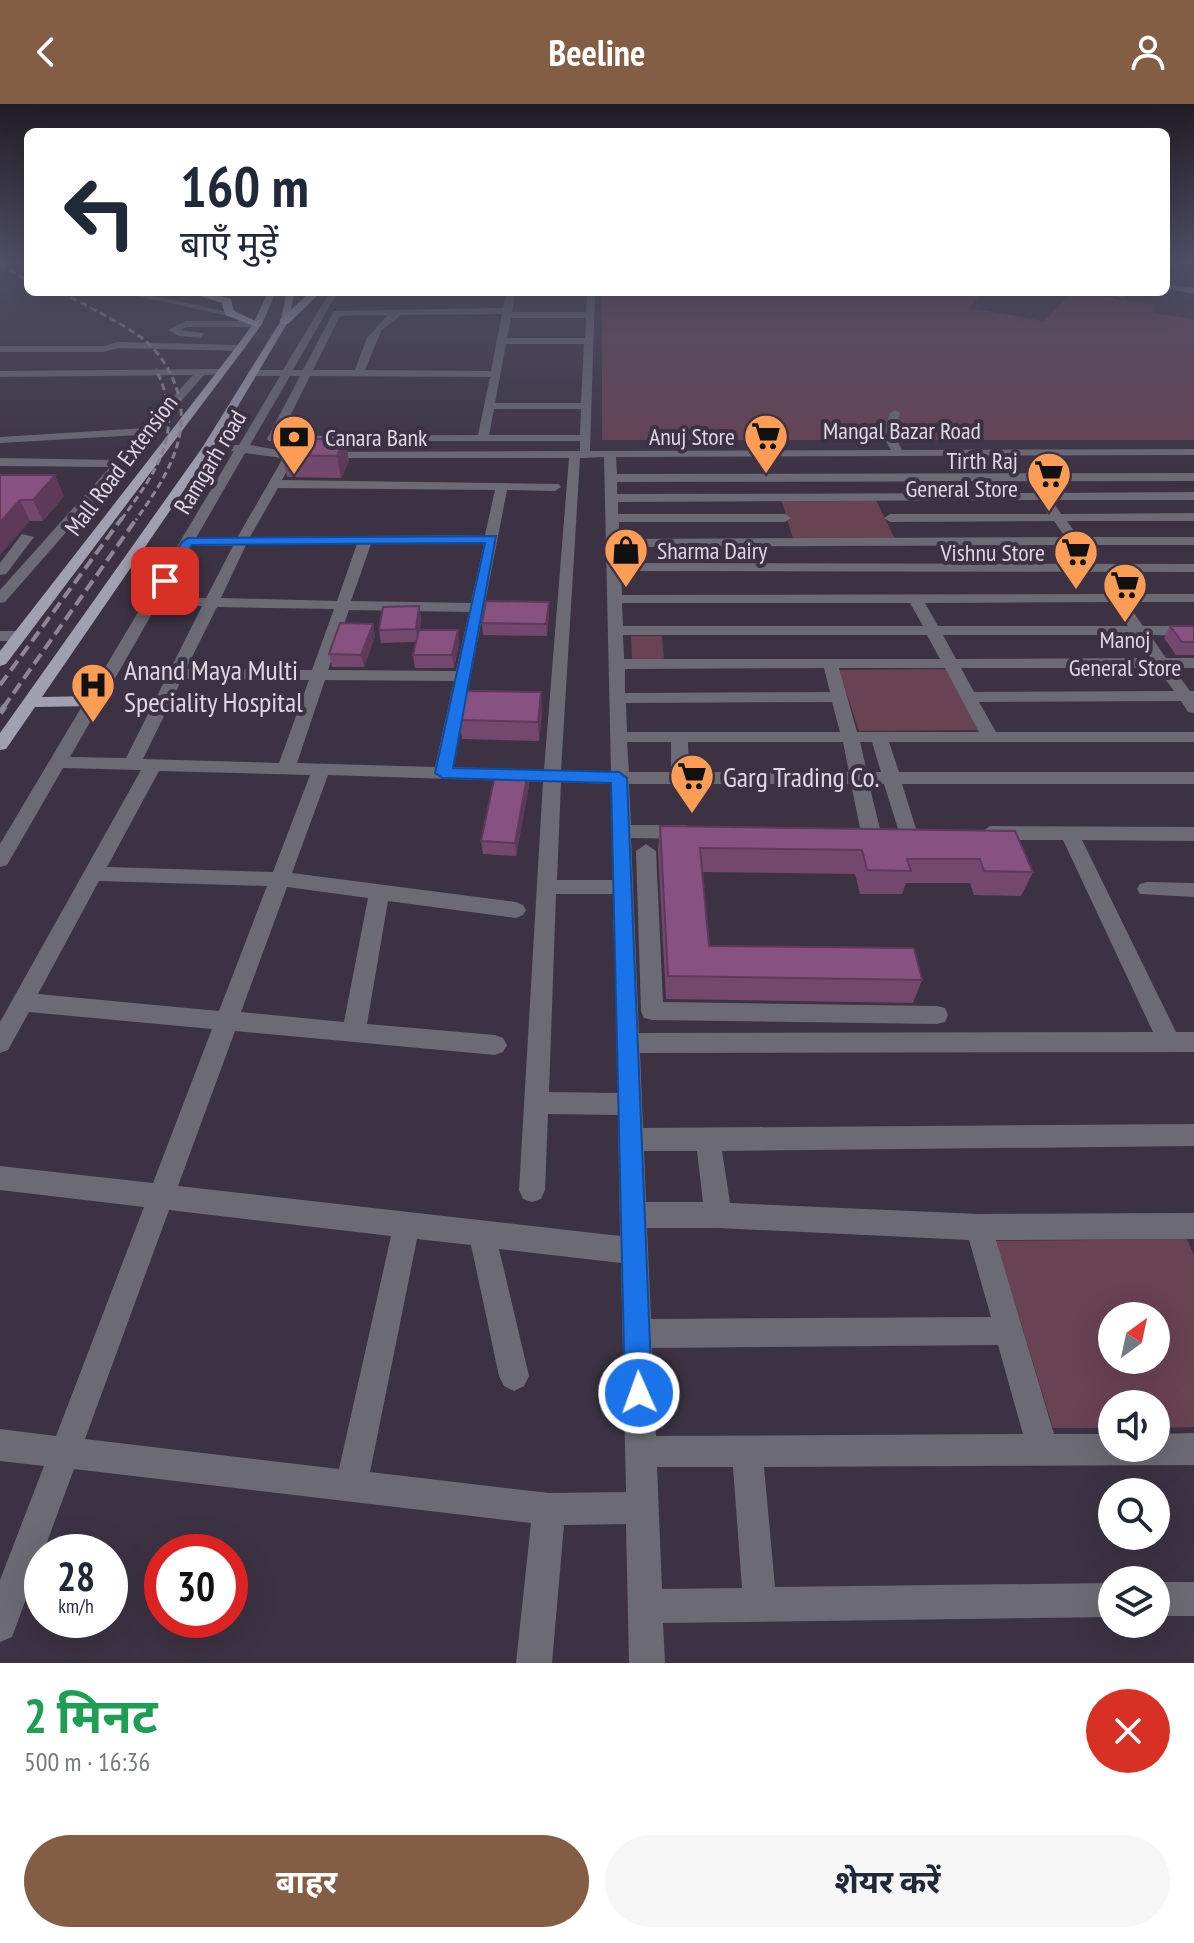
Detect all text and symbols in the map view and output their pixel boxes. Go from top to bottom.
text: Beeline [549,29,645,76]
icon: back [24,30,68,74]
icon: person [1126,30,1170,74]
text: 160 m [180,150,309,222]
icon: left [48,160,152,264]
text: बाएँ मुड़ें [180,220,278,267]
street label: Mall Road Extension [58,388,184,542]
street label: Ramgarh road [167,404,253,520]
supermarket icon: Anuj Store [742,412,790,475]
bank icon: Canara Bank [270,413,318,476]
street label: Mangal Bazar Road [823,415,981,446]
place label: Anuj Store [649,421,735,452]
place label: Canara Bank [325,422,428,453]
place label: Tirth Raj General Store [905,445,1018,504]
supermarket icon: Tirth Raj General Store [1025,450,1073,513]
shop icon: Sharma Dairy [602,526,650,589]
supermarket icon: Vishnu Store [1052,528,1100,591]
place label: Sharma Dairy [657,535,767,566]
place label: Vishnu Store [939,537,1045,568]
pin [131,547,199,615]
icon: arrive [143,559,187,603]
supermarket icon: Manoj General Store [1101,561,1149,624]
place label: Manoj General Store [1069,624,1181,683]
place label: Anand Maya Multi Speciality Hospital [124,651,303,720]
hospital icon: Anand Maya Multi Speciality Hospital [69,661,117,724]
supermarket icon: Garg Trading Co. [668,752,716,815]
place label: Garg Trading Co. [723,758,880,795]
north arrow [1098,1302,1170,1374]
map controls [1098,1302,1170,1638]
position arrow [597,1351,681,1435]
button: sound [1098,1390,1170,1462]
button: search [1098,1478,1170,1550]
speed limit sign: 30 [144,1534,248,1638]
text: 28 [57,1550,95,1602]
button: layers [1098,1566,1170,1638]
text: km/h [58,1593,94,1619]
text: 2 मिनट [24,1684,158,1746]
button: close [1086,1689,1170,1773]
text: 500 m · 16:36 [24,1745,150,1778]
button: बाहर [24,1835,589,1927]
button: शेयर करें [605,1835,1170,1927]

